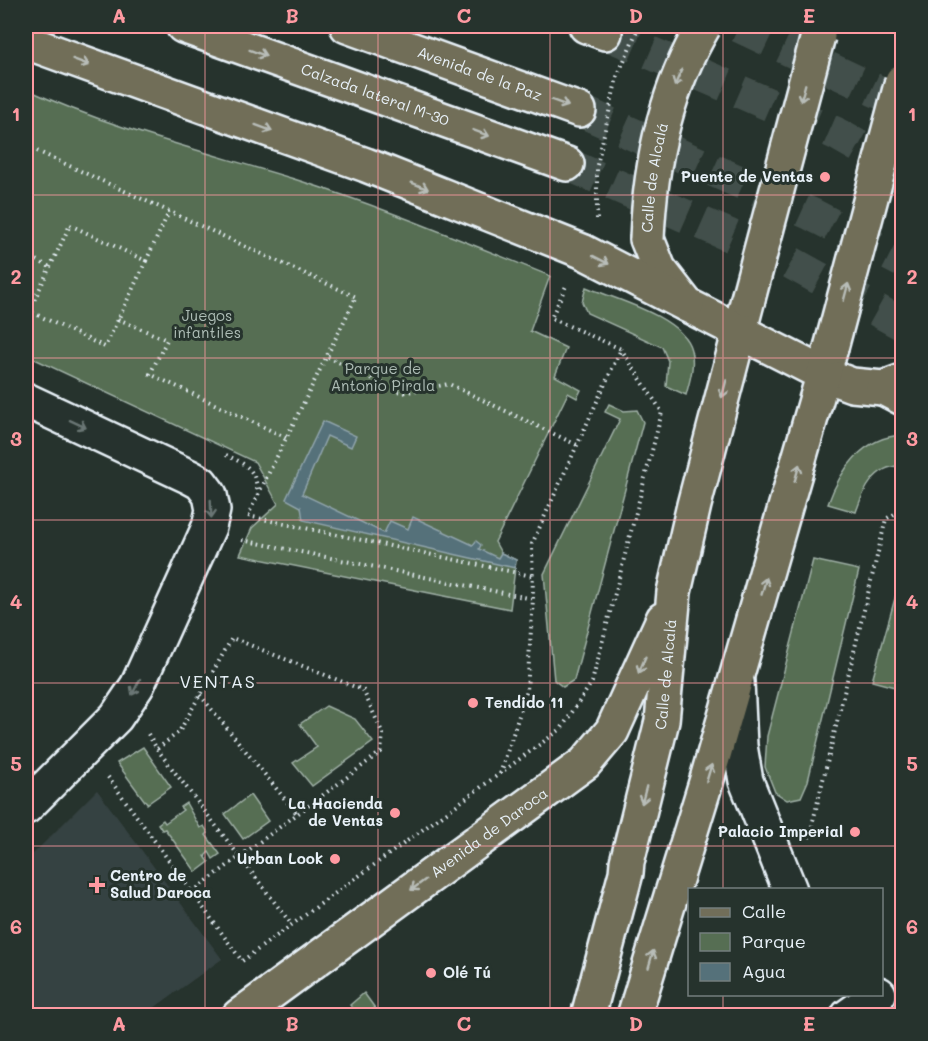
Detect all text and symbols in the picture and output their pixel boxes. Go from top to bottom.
text: A [112,2,126,28]
text: B [285,2,299,28]
text: C [457,2,472,28]
text: D [629,2,643,28]
text: E [803,2,815,28]
street label: Avenida de la Paz [415,41,545,105]
one-way arrow [248,48,267,59]
one-way arrow [71,57,89,68]
street label: Calzada lateral M-30 [298,58,452,130]
one-way arrow [672,68,683,87]
one-way arrow [797,83,808,102]
one-way arrow [550,98,569,109]
text: 1 [12,100,20,126]
text: 1 [908,100,916,126]
street label: Calle de Alcalá [636,120,672,233]
one-way arrow [254,123,273,134]
one-way arrow [471,128,490,139]
place label: Puente de Ventas [681,166,813,186]
marker: Puente de Ventas [818,170,832,184]
one-way arrow [410,182,429,193]
one-way arrow [591,255,609,266]
text: 2 [10,263,22,289]
text: 2 [906,263,918,289]
one-way arrow [841,283,853,302]
park label: Juegos infantiles [173,305,241,342]
park label: Parque de Antonio Pirala [331,358,435,395]
one-way arrow [718,379,730,398]
one-way arrow [69,419,87,431]
text: 3 [10,425,22,451]
text: 3 [906,425,918,451]
one-way arrow [792,463,803,482]
one-way arrow [205,499,217,518]
one-way arrow [759,577,770,596]
text: 4 [10,588,23,614]
text: 4 [906,588,919,614]
street label: Calle de Alcalá [649,618,680,732]
one-way arrow [636,656,648,674]
district label: VENTAS [180,669,256,693]
one-way arrow [129,678,141,696]
place label: Tendido 11 [485,692,563,712]
marker: Tendido 11 [466,696,480,710]
text: 5 [10,750,22,776]
text: 5 [906,750,918,776]
one-way arrow [704,764,715,783]
street label: Avenida de Daroca [426,783,551,882]
one-way arrow [638,785,650,804]
place label: La Hacienda de Ventas [288,793,383,830]
marker: La Hacienda de Ventas [388,806,402,820]
place label: Palacio Imperial [718,821,843,841]
marker: Palacio Imperial [848,825,862,839]
place label: Urban Look [237,848,323,868]
marker: Urban Look [328,852,342,866]
place label: Centro de Salud Daroca [110,865,211,902]
marker: Centro de Salud Daroca [88,876,106,894]
one-way arrow [411,879,427,891]
legend [688,888,883,996]
text: Calle [742,899,786,923]
text: 6 [10,913,22,939]
text: 6 [906,913,918,939]
text: Parque [742,929,806,953]
one-way arrow [645,950,657,969]
text: Agua [742,959,786,983]
place label: Olé Tú [443,962,491,982]
marker: Olé Tú [424,966,438,980]
text: A [112,1010,126,1036]
text: B [285,1010,299,1036]
text: C [457,1010,472,1036]
text: D [629,1010,643,1036]
text: E [803,1010,815,1036]

